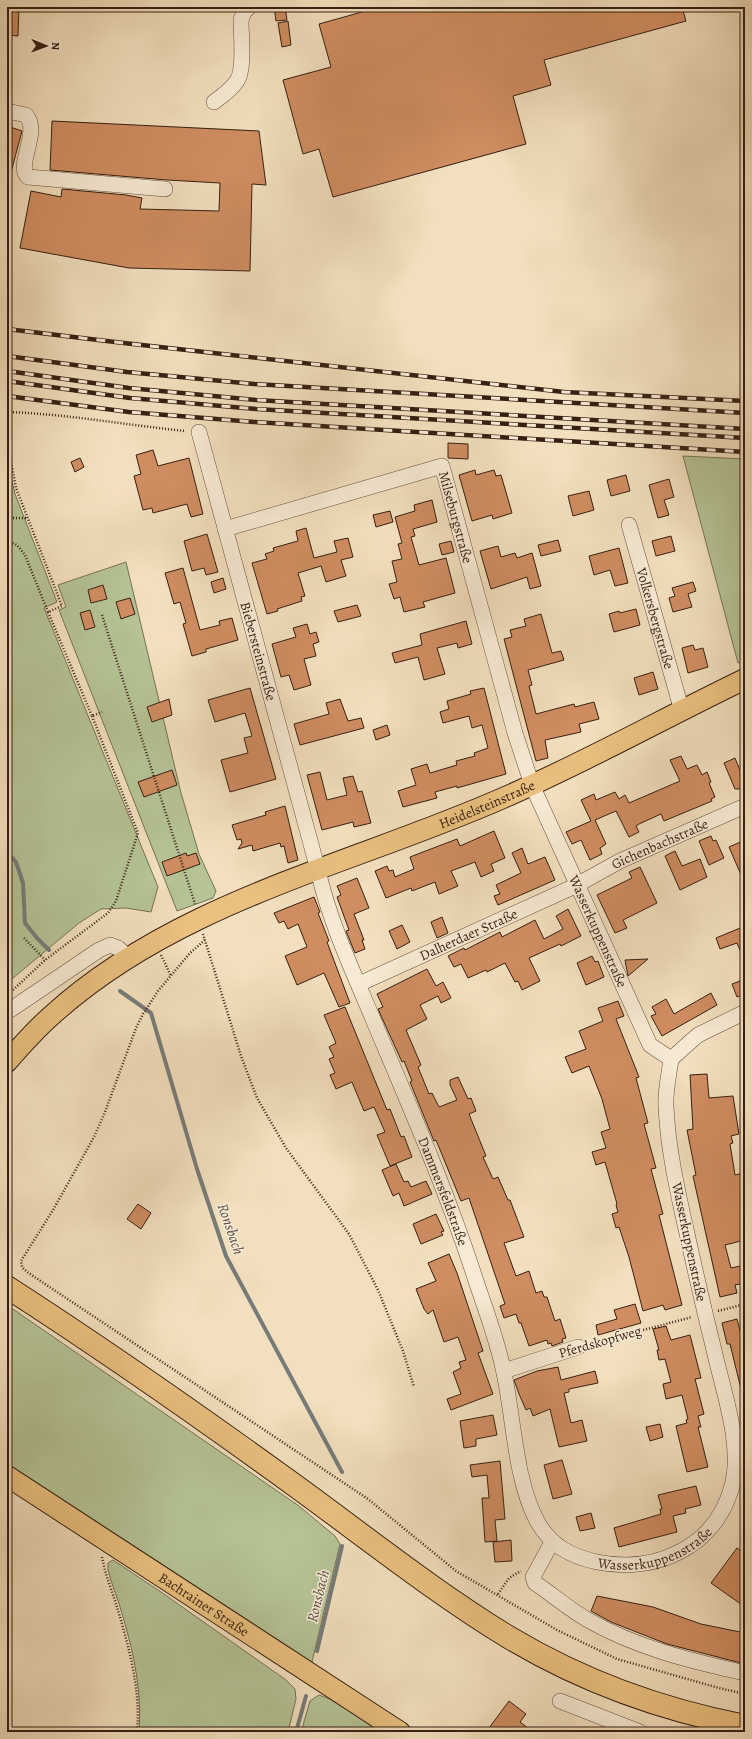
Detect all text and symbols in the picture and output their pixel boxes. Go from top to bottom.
north arrow [26,26,66,66]
text: N [48,42,63,50]
street label: Milseburgstraße [434,469,478,565]
street label: Volkersbergstraße [632,565,679,671]
street label: Biebersteinstraße [236,599,281,703]
street label: Heidelsteinstraße [436,776,538,833]
street label: Gichenbachstraße [608,814,711,874]
street label: Wasserkuppenstraße [564,871,632,990]
street label: Dalherdaer Straße [416,904,520,965]
street label: Dammersfeldstraße [414,1134,473,1248]
street label: Wasserkuppenstraße [667,1180,711,1303]
water label: Ronsbach [213,1201,249,1257]
street label: Pferdskopfweg [556,1321,644,1363]
street label: Wasserkuppenstraße [596,1523,716,1574]
street label: Bachrainer Straße [155,1568,253,1641]
water label: Ronsbach [302,1568,334,1624]

